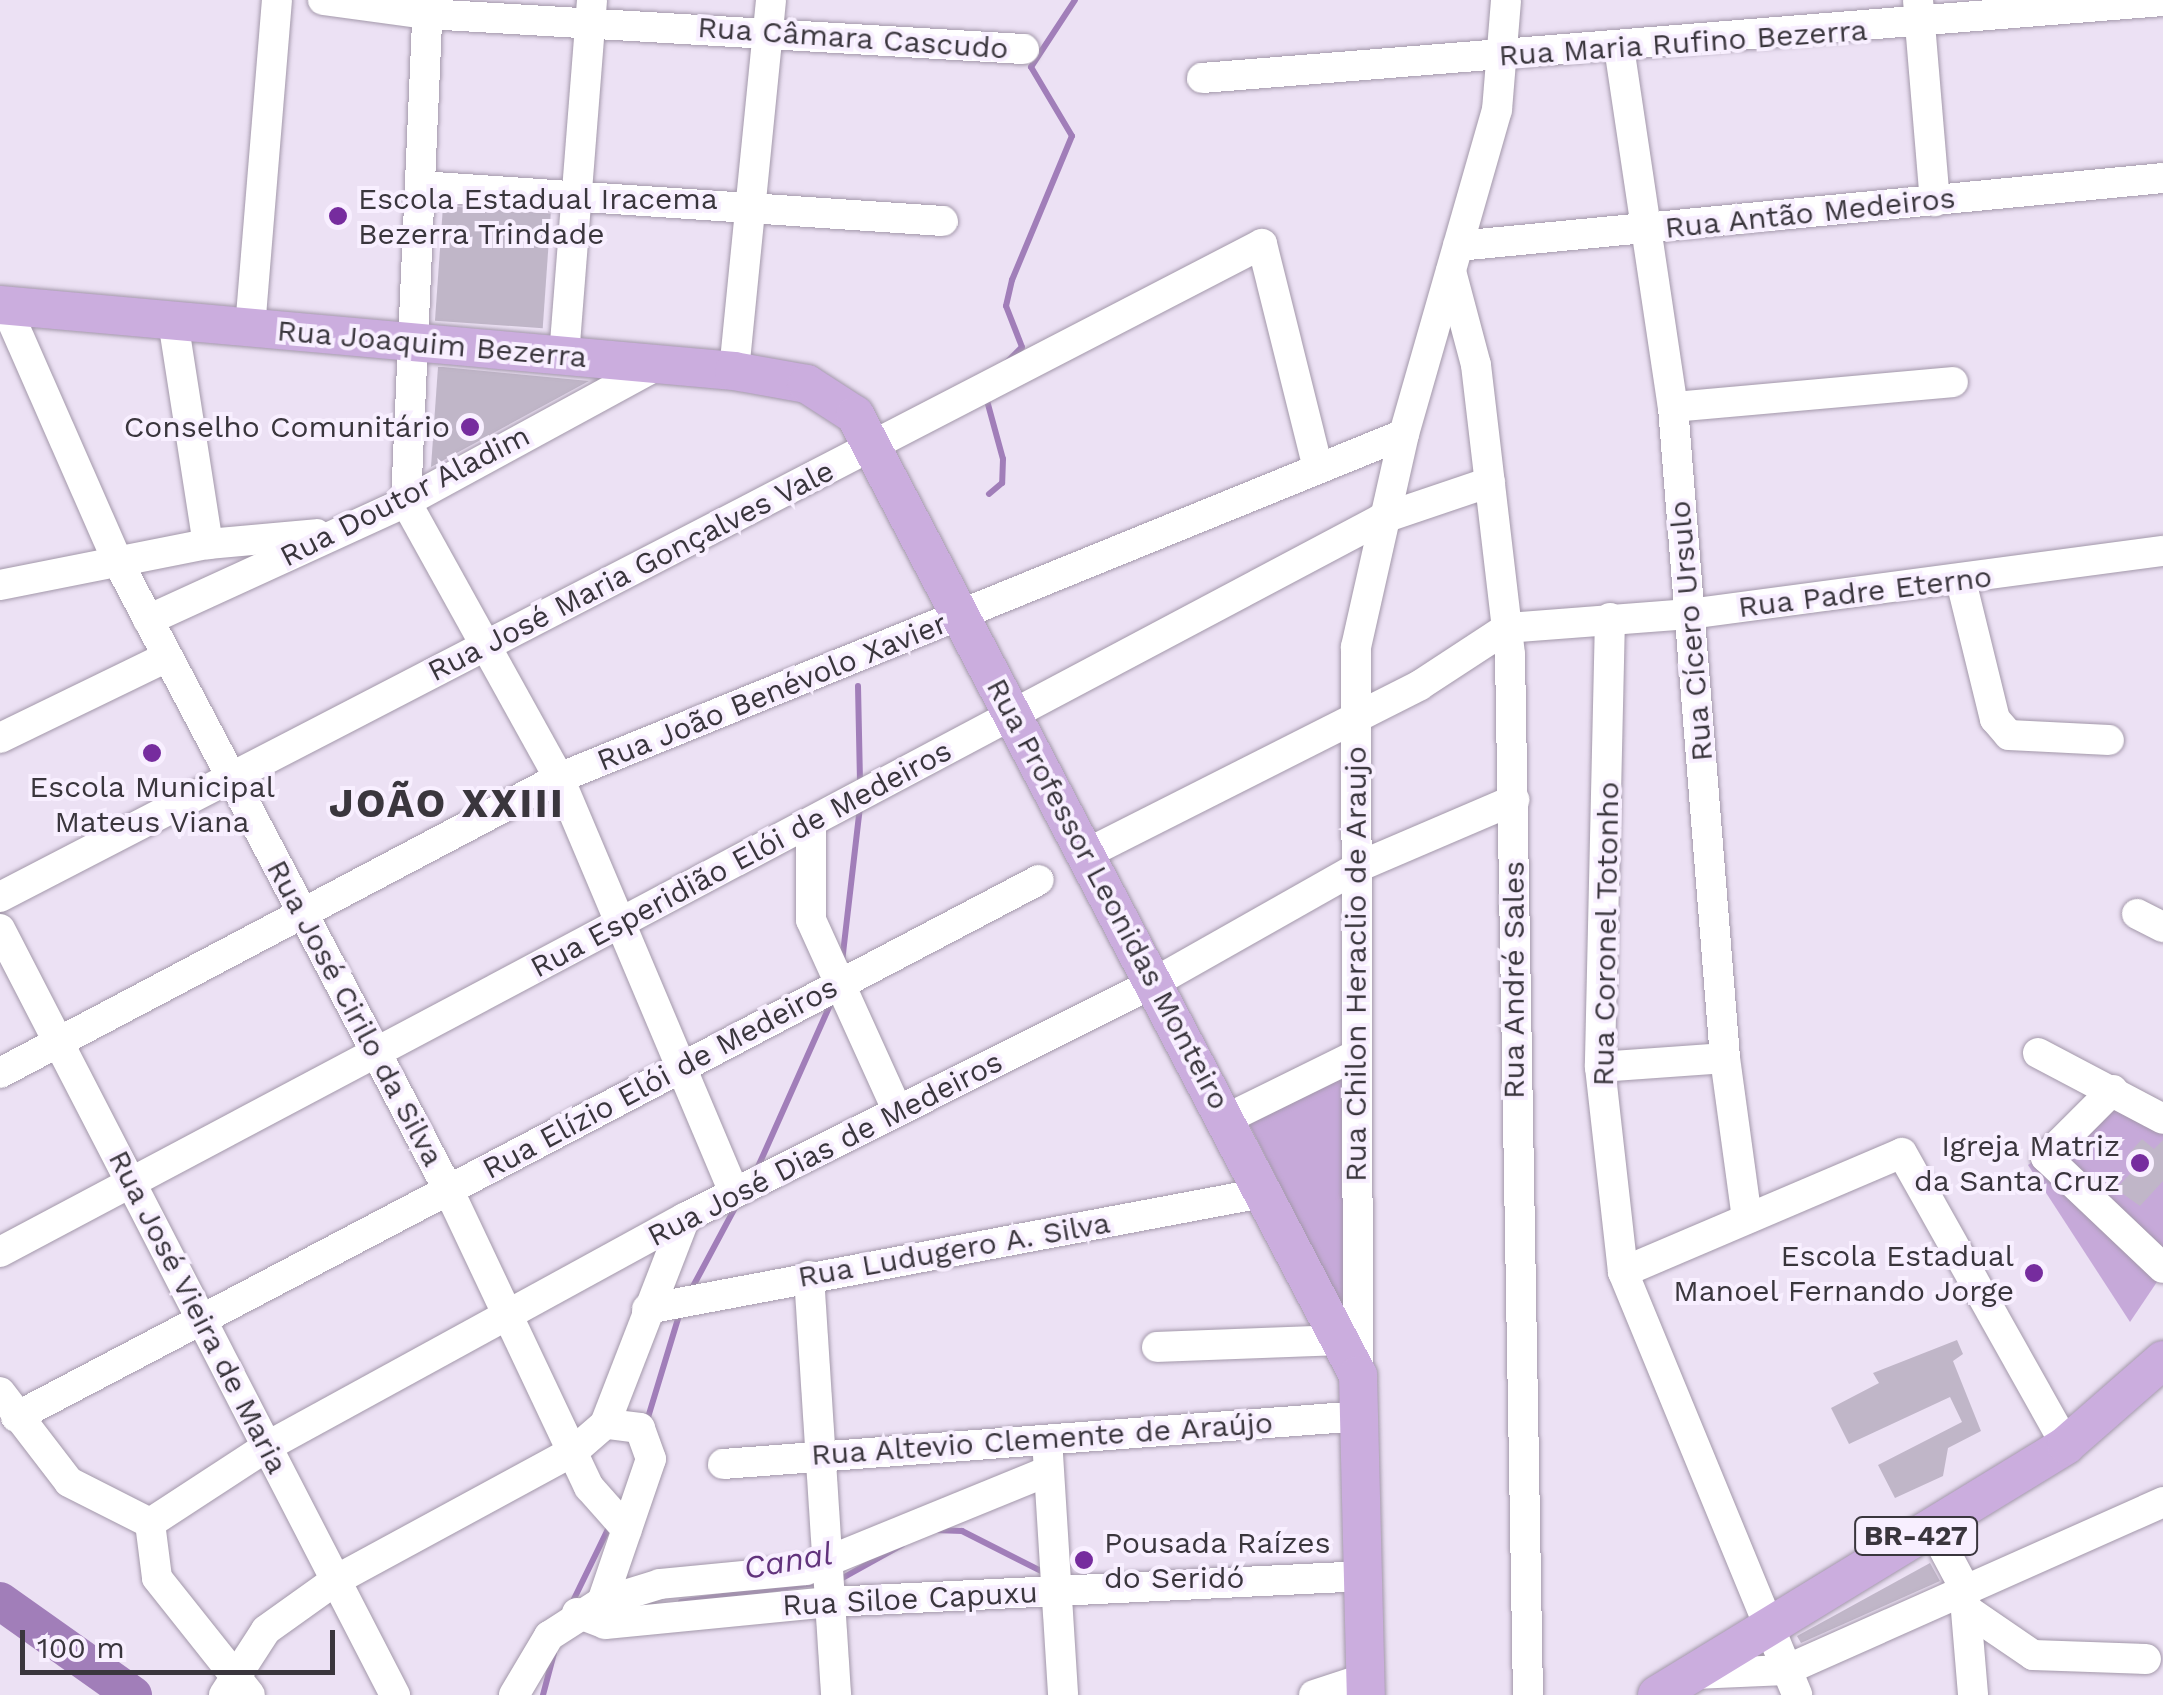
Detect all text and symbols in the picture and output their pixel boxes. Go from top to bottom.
street label: Rua Câmara Cascudo [696,9,1010,67]
street label: Rua Maria Rufino Bezerra [1497,12,1869,74]
street label: Rua Antão Medeiros [1662,180,1958,246]
place label: Escola Estadual Iracema Bezerra Trindade [358,181,720,252]
marker: Escola Estadual Iracema Bezerra Trindade [327,205,349,227]
street label: Rua Joaquim Bezerra [275,312,589,376]
place label: Conselho Comunitário [124,409,450,445]
marker: Conselho Comunitário [459,416,481,438]
street label: Rua Doutor Aladim [273,417,537,575]
street label: Rua José Maria Gonçalves Vale [421,452,841,690]
street label: Rua Cícero Ursulo [1662,499,1720,763]
street label: Rua Padre Eterno [1736,559,1994,625]
street label: Rua João Benévolo Xavier [591,605,953,779]
street label: Rua Professor Leonidas Monteiro [978,672,1238,1116]
street label: Rua Esperidião Elói de Medeiros [524,732,958,986]
marker: Escola Municipal Mateus Viana [141,742,163,764]
street label: Rua Chilon Heraclio de Araujo [1338,745,1374,1183]
place label: Escola Municipal Mateus Viana [29,769,275,840]
district label: JOÃO XXIII [329,780,565,828]
street label: Rua Coronel Totonho [1585,780,1627,1088]
street label: Rua José Cirilo da Silva [258,853,452,1173]
street label: Rua André Sales [1496,860,1532,1100]
street label: Rua Elízio Elói de Medeiros [476,969,844,1187]
street label: Rua José Dias de Medeiros [641,1043,1009,1255]
place label: Igreja Matriz da Santa Cruz [1913,1128,2120,1198]
street label: Rua José Vieira de Maria [100,1143,296,1481]
marker: Igreja Matriz da Santa Cruz [2129,1152,2151,1174]
street label: Rua Ludugero A. Silva [794,1205,1114,1295]
place label: Escola Estadual Manoel Fernando Jorge [1671,1238,2014,1308]
marker: Escola Estadual Manoel Fernando Jorge [2023,1262,2045,1284]
street label: Rua Altevio Clemente de Araújo [808,1405,1276,1473]
road number: BR-427 [1854,1513,1978,1559]
place label: Pousada Raízes do Seridó [1104,1525,1331,1596]
water label: Canal [741,1534,835,1588]
marker: Pousada Raízes do Seridó [1073,1549,1095,1571]
street label: Rua Siloe Capuxu [781,1574,1039,1624]
scale bar [25,1610,340,1672]
text: 100 m [37,1630,125,1665]

